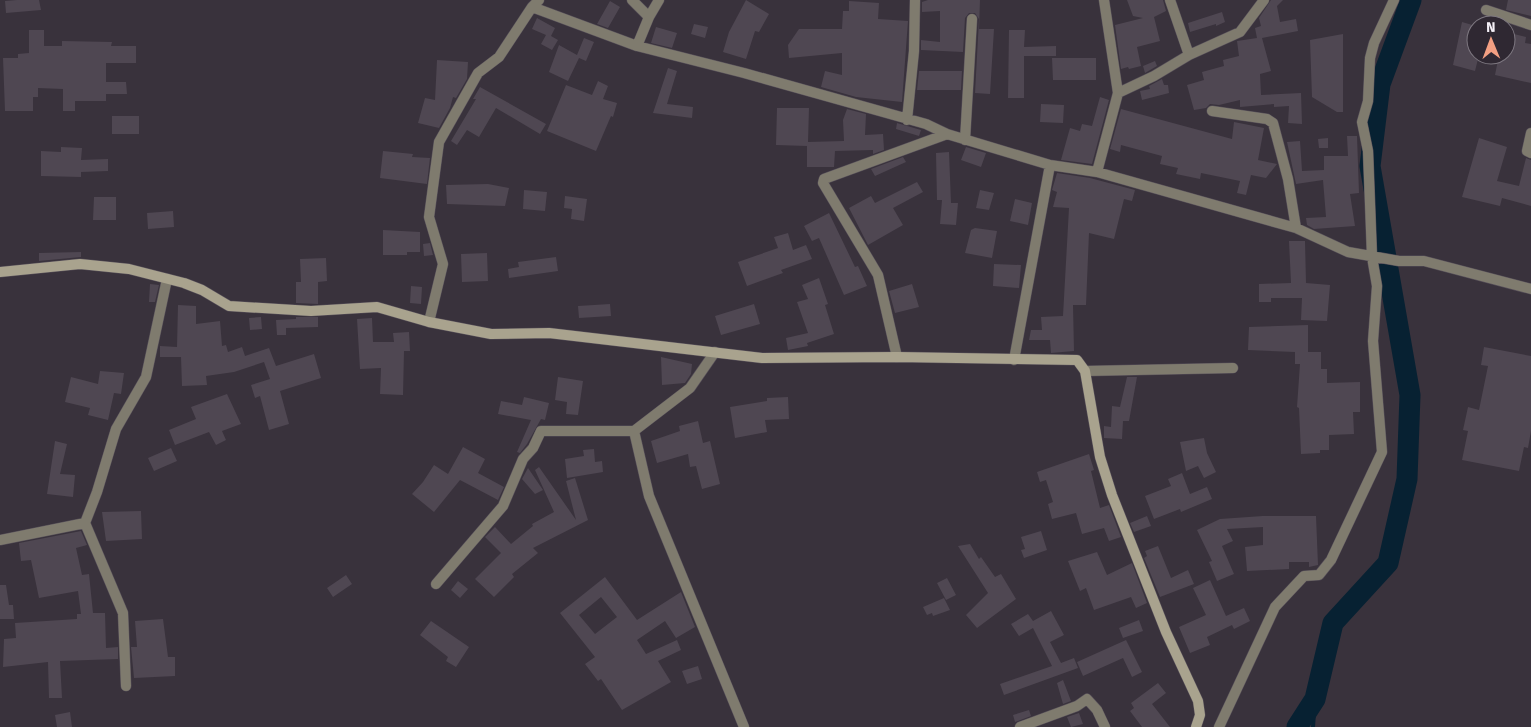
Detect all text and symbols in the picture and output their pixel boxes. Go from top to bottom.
north arrow [1466,15,1516,65]
text: N [1486,19,1496,36]

